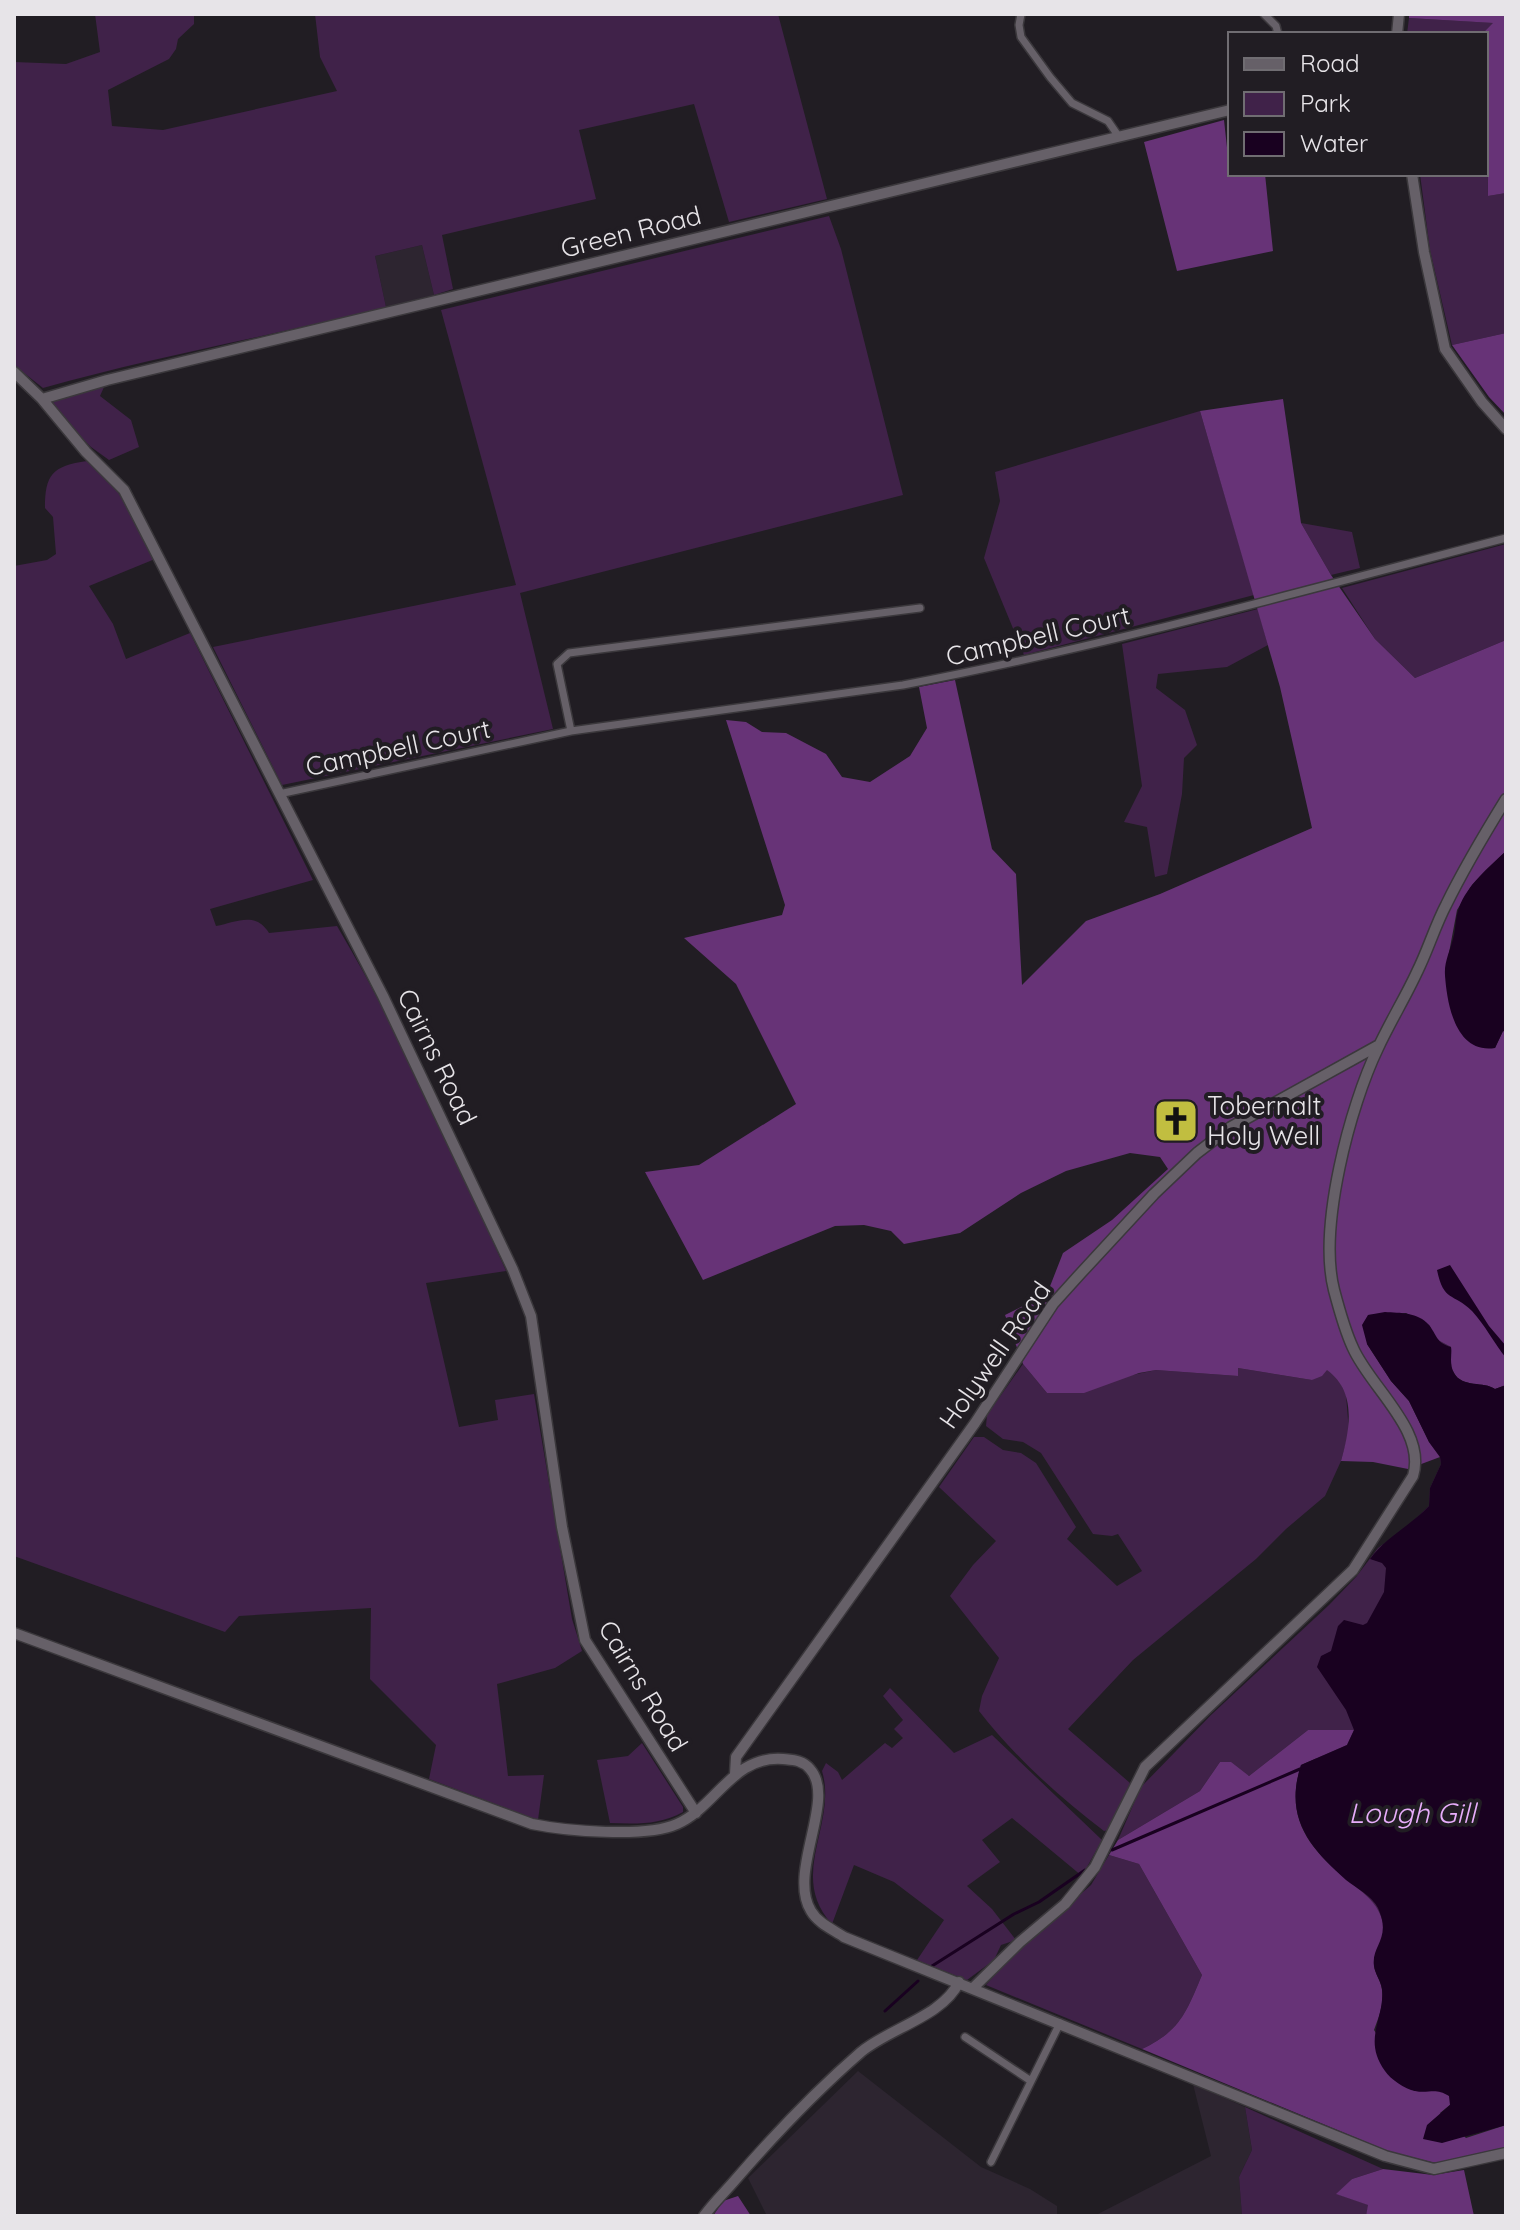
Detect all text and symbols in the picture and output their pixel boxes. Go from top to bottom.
legend [1228,32,1488,176]
text: Road [1300,48,1360,78]
text: Park [1300,88,1351,118]
text: Water [1300,128,1368,158]
street label: Green Road [557,198,705,265]
street label: Campbell Court [943,598,1133,673]
street label: Campbell Court [303,712,493,783]
street label: Cairns Road [390,983,485,1130]
place label: Tobernalt Holy Well [1207,1089,1321,1152]
church icon: Tobernalt Holy Well [1152,1097,1200,1145]
street label: Holywell Road [932,1275,1058,1435]
street label: Cairns Road [591,1614,695,1757]
water label: Lough Gill [1349,1795,1479,1830]

